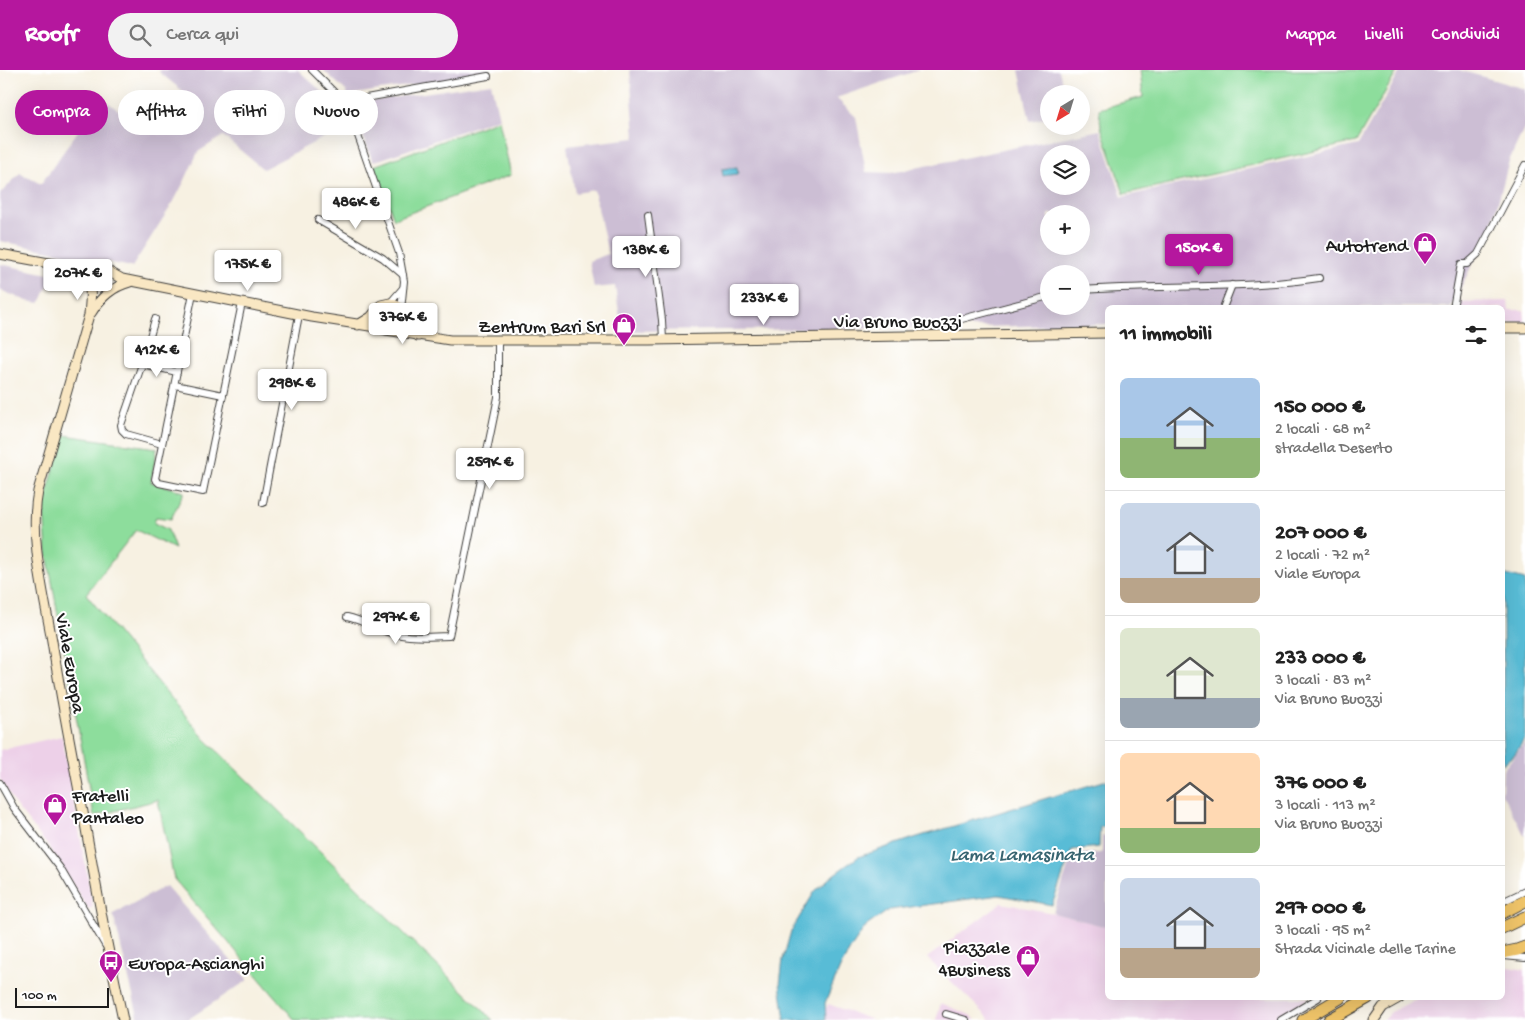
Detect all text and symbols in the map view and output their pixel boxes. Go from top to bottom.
search box [108,13,458,58]
text: Roofr [25,21,78,50]
icon: search [126,21,154,49]
text: Cerca qui [166,24,239,47]
text: Mappa [1286,25,1336,46]
text: Livelli [1364,25,1404,46]
text: Condividi [1432,25,1500,46]
north arrow [1040,85,1090,135]
map controls [1040,85,1090,315]
chip: Compra [15,90,108,135]
chip: Affitta [118,90,204,135]
chip: Filtri [214,90,285,135]
chip: Nuovo [295,90,378,135]
button: layers [1040,145,1090,195]
pin: 486K € [315,188,397,230]
text: 486K € [333,194,379,213]
button: + [1040,205,1090,255]
shop icon: Autotrend [1412,231,1438,265]
pin: 150K € [1158,234,1240,276]
pin: 138K € [605,236,687,278]
place label: Autotrend [1326,236,1410,259]
text: 150K € [1176,240,1222,259]
text: 138K € [623,242,669,261]
pin: 175K € [207,250,289,292]
text: 175K € [225,256,271,275]
pin: 207K € [37,258,119,301]
text: 207K € [54,265,102,284]
button: − [1040,265,1090,315]
pin: 233K € [723,284,805,326]
text: 233K € [741,290,787,309]
pin: 376K € [362,302,444,345]
text: 376K € [380,309,426,328]
shop icon: Zentrum Bari Srl [611,312,637,346]
street label: Via Bruno Buozzi [833,312,962,335]
place label: Zentrum Bari Srl [478,317,606,340]
icon: filters [1462,321,1490,349]
text: 11 immobili [1120,323,1212,348]
pin: 412K € [116,336,198,378]
text: 412K € [135,342,179,361]
pin: 298K € [251,368,333,411]
text: 298K € [269,375,315,394]
text: 150 000 € [1275,396,1365,421]
icon: home [1160,398,1220,458]
text: 2 locali · 68 m² [1275,421,1371,440]
text: stradella Deserto [1275,440,1393,459]
pin: 259K € [449,448,531,490]
text: 259K € [467,454,513,473]
text: 207 000 € [1275,522,1366,547]
icon: home [1160,523,1220,583]
text: 2 locali · 72 m² [1275,547,1370,566]
text: Viale Europa [1275,566,1360,585]
pin: 297K € [355,602,437,645]
text: 297K € [373,609,419,628]
street label: Viale Europa [48,611,89,717]
text: 233 000 € [1275,647,1365,672]
icon: home [1160,648,1220,708]
text: 3 locali · 83 m² [1275,672,1371,691]
text: Via Bruno Buozzi [1275,691,1383,710]
text: 376 000 € [1275,772,1366,797]
icon: home [1160,773,1220,833]
place label: Fratelli Pantaleo [71,786,144,831]
shop icon: Fratelli Pantaleo [42,792,68,826]
text: 3 locali · 113 m² [1275,797,1376,816]
text: Via Bruno Buozzi [1275,816,1383,835]
water label: Lama Lamasinata [950,845,1096,868]
text: 297 000 € [1275,897,1365,922]
icon: home [1160,898,1220,958]
text: 3 locali · 95 m² [1275,922,1371,941]
place label: Piazzale 4Business [938,938,1011,983]
text: Strada Vicinale delle Tarine [1275,941,1456,960]
shop icon: Piazzale 4Business [1015,944,1041,978]
bus stop icon: Europa-Ascianghi [98,949,124,983]
place label: Europa-Ascianghi [128,954,265,977]
scale bar [15,985,109,1008]
text: 100 m [22,988,57,1005]

